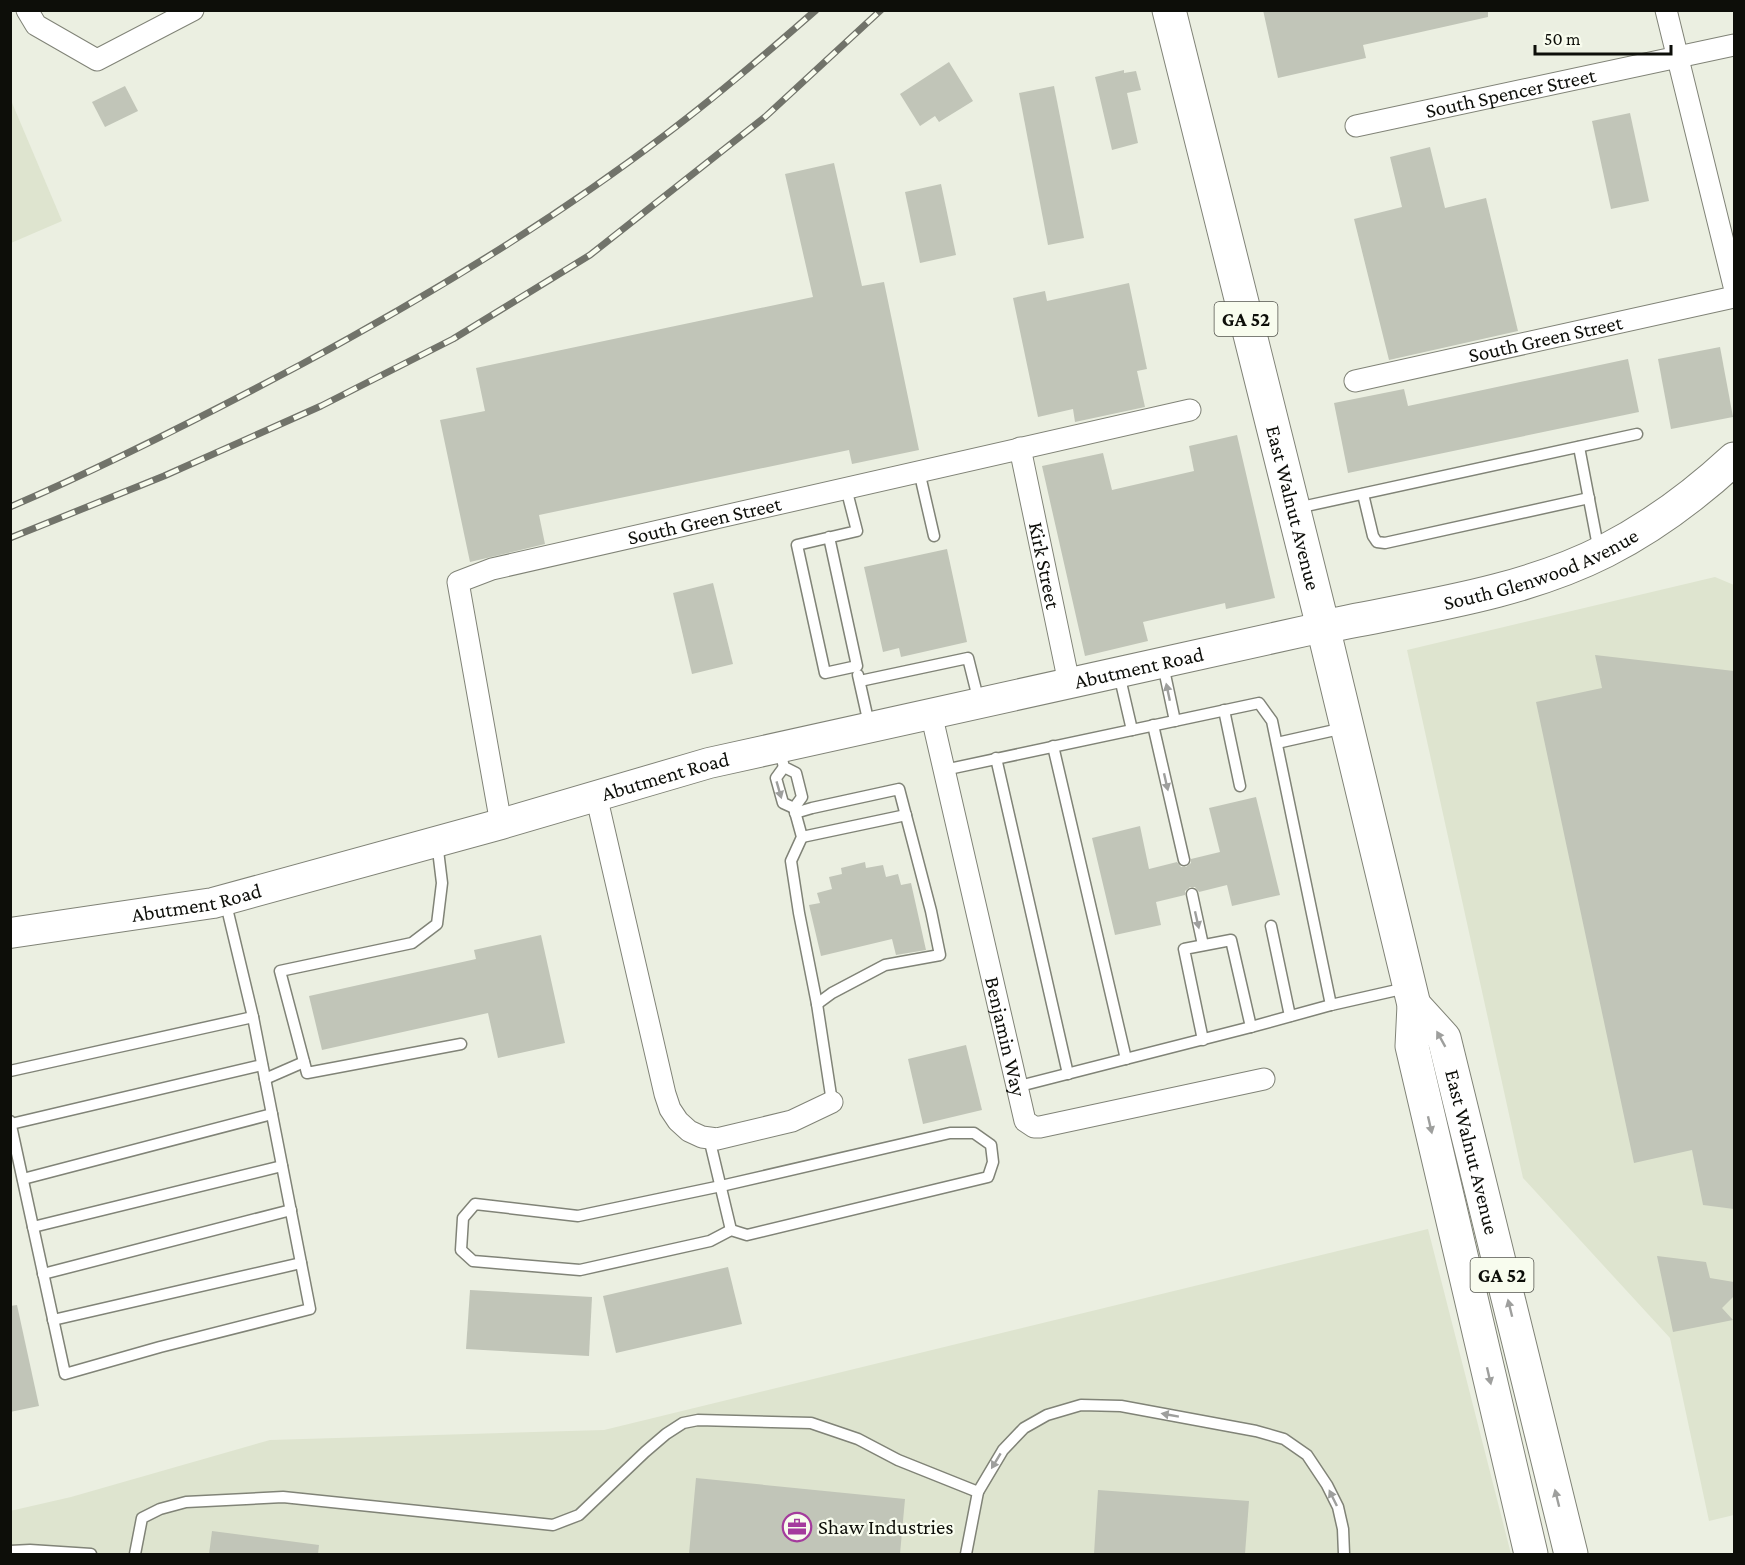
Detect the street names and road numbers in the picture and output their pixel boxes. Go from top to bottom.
street label: South Spencer Street [1423,63,1599,123]
road number: GA 52 [1214,302,1278,336]
street label: South Green Street [1466,310,1626,367]
street label: East Walnut Avenue [1261,423,1325,593]
street label: South Green Street [625,491,784,550]
street label: Kirk Street [1024,520,1065,612]
street label: South Glenwood Avenue [1441,523,1643,615]
street label: Abutment Road [1072,642,1206,694]
street label: Abutment Road [599,747,731,806]
street label: Abutment Road [130,878,264,927]
street label: Benjamin Way [980,974,1031,1099]
street label: East Walnut Avenue [1440,1067,1504,1237]
road number: GA 52 [1470,1258,1534,1292]

